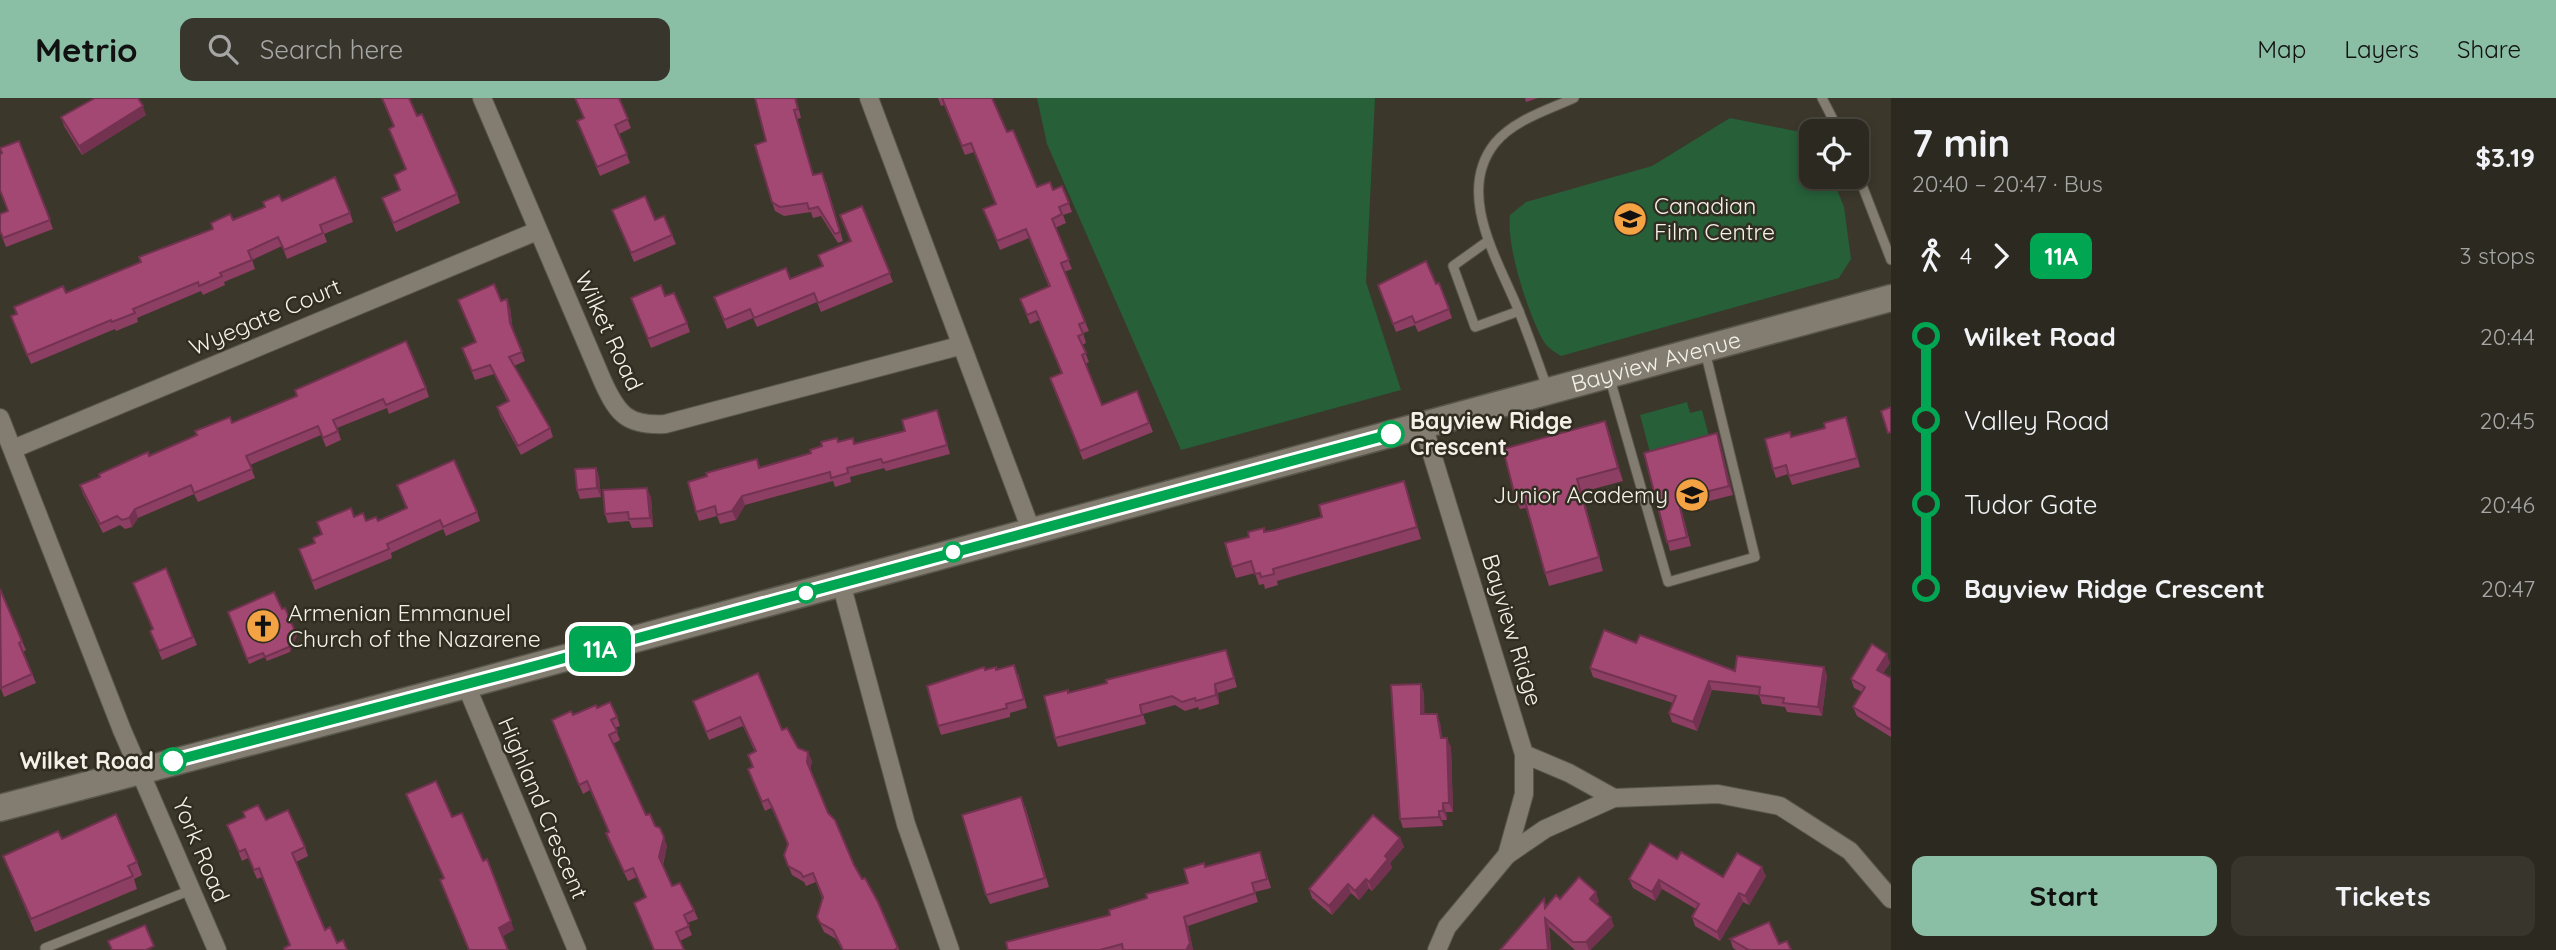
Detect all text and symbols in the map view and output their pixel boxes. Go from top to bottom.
search box [180,18,670,81]
text: Metrio [35,29,138,70]
icon: search [204,30,242,68]
text: Search here [260,33,403,66]
text: Map [2257,34,2306,64]
text: Layers [2344,34,2419,64]
text: Share [2457,34,2521,64]
map controls [1799,119,1869,189]
button: locate [1799,119,1869,189]
text: 7 min [1912,119,2010,167]
text: $3.19 [2475,141,2535,174]
text: 20:40 – 20:47 · Bus [1912,169,2103,198]
place label: Canadian Film Centre [1654,191,1775,246]
school or university icon: Canadian Film Centre [1611,200,1649,238]
icon: walk [1912,237,1950,275]
icon: forward [1982,237,2020,275]
text: 4 [1960,241,1972,270]
text: 11A [2044,241,2078,271]
text: 3 stops [2460,241,2535,270]
street label: Wilket Road [569,266,650,395]
street label: Wyegate Court [185,271,345,362]
text: Wilket Road [1964,320,2116,353]
text: 20:44 [2480,322,2535,351]
street label: Bayview Avenue [1568,325,1744,398]
text: Valley Road [1964,404,2109,437]
place label: Bayview Ridge Crescent [1410,406,1573,461]
text: 20:45 [2479,406,2535,435]
marker: Bayview Ridge Crescent [1378,421,1404,447]
school or university icon: Junior Academy [1673,476,1711,514]
place label: Junior Academy [1493,480,1668,509]
text: Tudor Gate [1964,488,2098,521]
text: 20:46 [2480,490,2535,519]
unlabelled marker [943,542,963,562]
street label: Bayview Ridge [1476,551,1549,709]
text: Bayview Ridge Crescent [1964,572,2265,605]
text: 20:47 [2481,574,2535,603]
unlabelled marker [796,583,816,603]
place label: Armenian Emmanuel Church of the Nazarene [288,598,541,653]
church icon: Armenian Emmanuel Church of the Nazarene [244,607,282,645]
line badge: 11A [560,626,640,672]
text: 11A [583,634,617,664]
street label: Highland Crescent [492,712,595,903]
place label: Wilket Road [20,746,154,775]
marker: Wilket Road [160,748,186,774]
street label: York Road [167,793,236,906]
button: Start [1912,856,2217,936]
button: Tickets [2231,856,2535,936]

